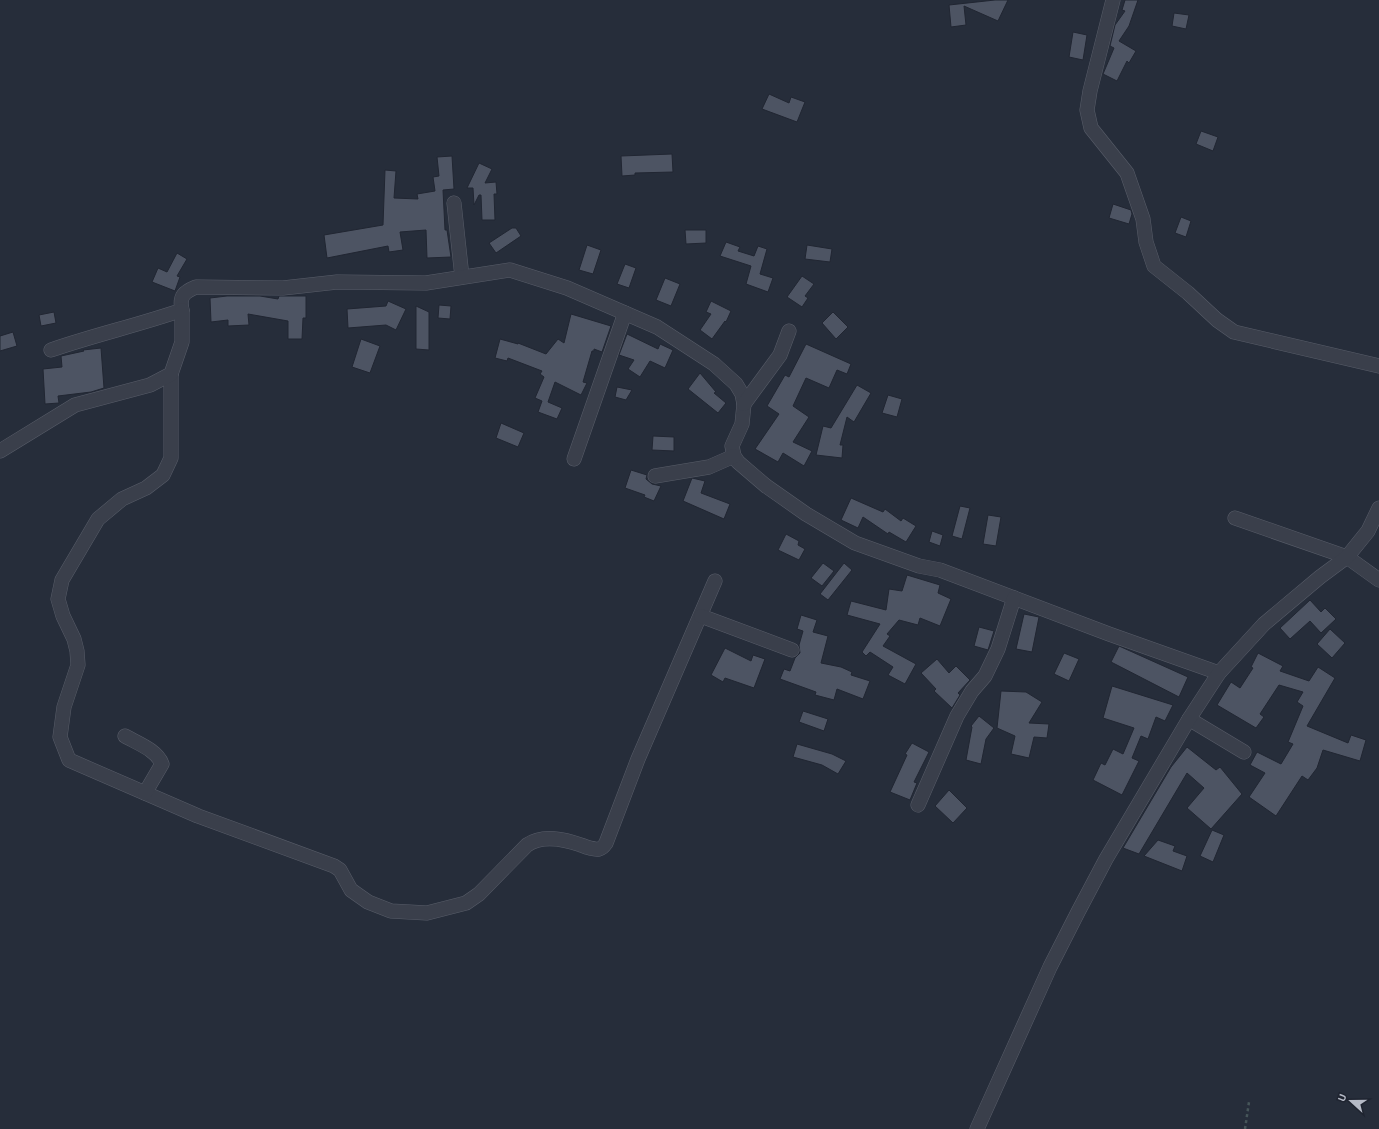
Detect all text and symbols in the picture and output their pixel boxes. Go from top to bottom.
north arrow [1331,1081,1371,1121]
text: U [1336,1092,1349,1103]

